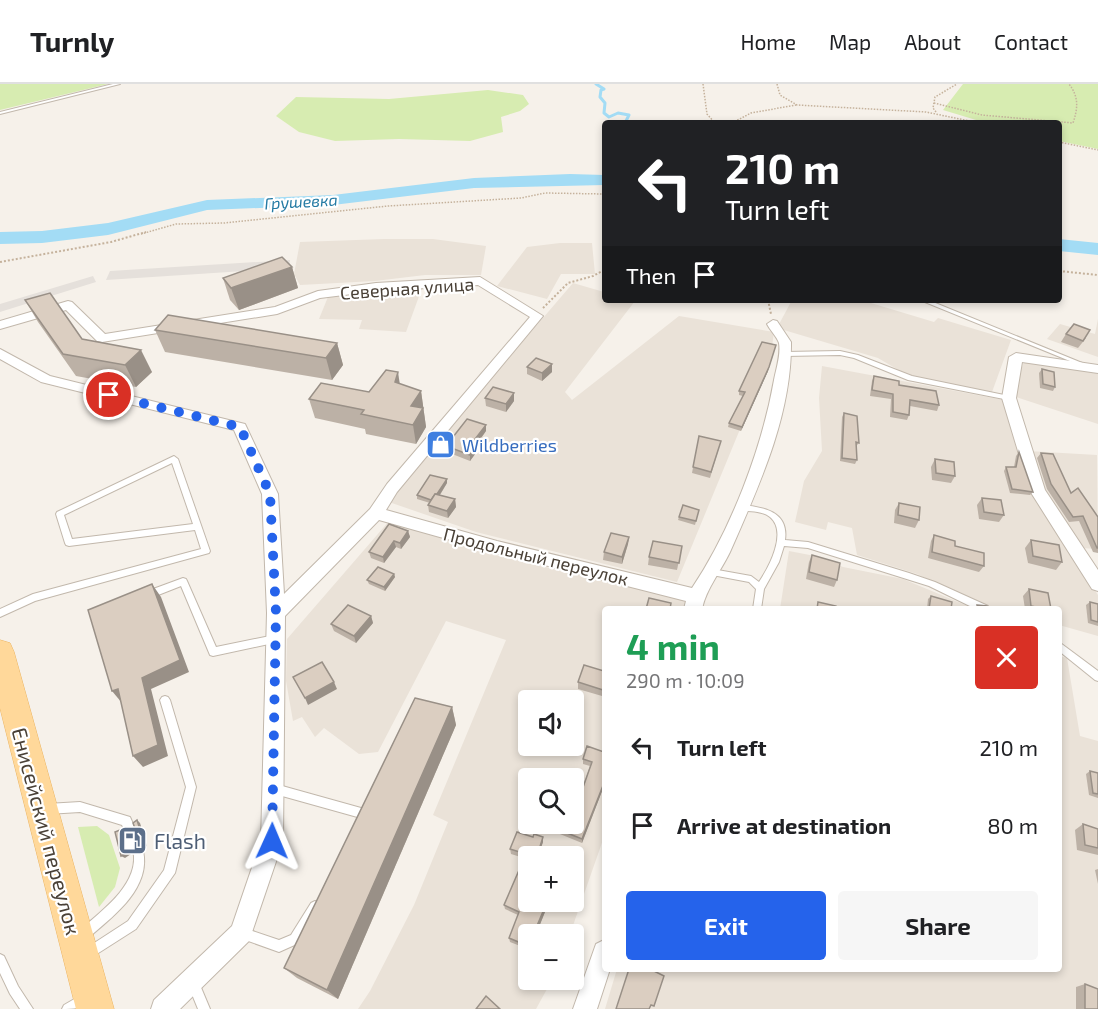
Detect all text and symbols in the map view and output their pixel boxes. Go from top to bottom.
text: Turnly [30,24,114,58]
text: Home [740,29,796,54]
text: Map [829,29,871,54]
text: About [904,29,961,54]
text: Contact [994,29,1068,54]
text: 210 m [725,142,840,192]
icon: left [626,144,704,222]
water label: Грушевка [264,190,338,212]
text: Turn left [725,193,829,225]
icon: arrive [688,258,721,291]
text: Then [626,262,676,288]
street label: Северная улица [339,272,475,304]
pin [83,369,134,420]
icon: arrive [92,378,125,411]
shop icon: Wildberries [425,429,457,461]
place label: Wildberries [462,434,557,456]
street label: Продольный переулок [441,522,631,590]
text: 4 min [626,624,720,667]
button: close [975,626,1038,689]
text: 290 m · 10:09 [626,668,745,692]
map controls [518,690,584,990]
button: sound [518,690,584,756]
street label: Енисейский переулок [6,725,87,938]
icon: left [626,731,659,764]
text: Turn left [677,734,766,760]
text: 210 m [979,734,1038,760]
button: search [518,768,584,834]
position arrow [240,809,304,873]
icon: arrive [626,809,659,842]
text: Arrive at destination [677,812,891,838]
text: 80 m [987,812,1038,838]
fuel station icon: Flash [117,824,149,856]
place label: Flash [154,828,206,853]
button: + [518,846,584,912]
button: Exit [626,891,826,960]
button: Share [838,891,1038,960]
button: − [518,924,584,990]

